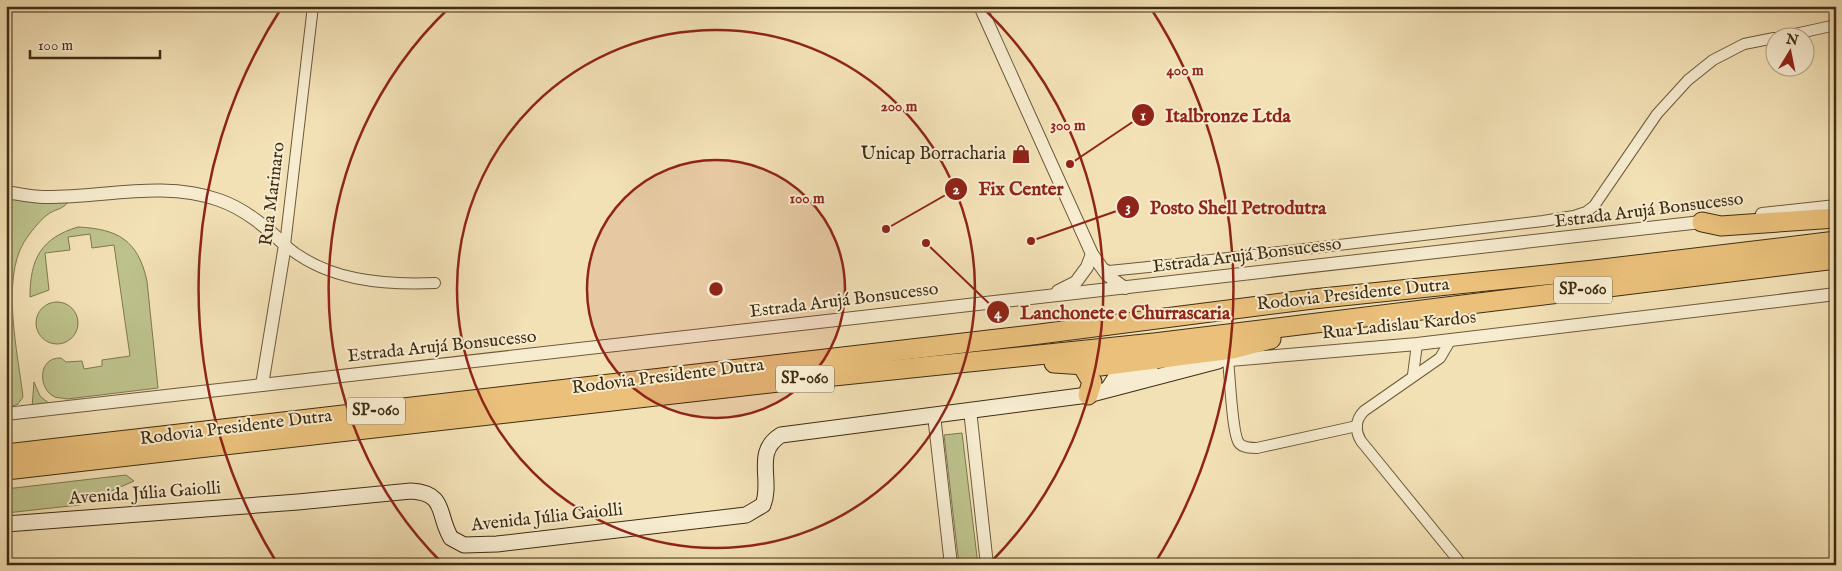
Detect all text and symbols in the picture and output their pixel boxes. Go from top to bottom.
scale bar [30,28,160,60]
north arrow [1764,28,1814,78]
text: N [1784,30,1800,50]
text: 100 m [38,36,74,55]
text: 400 m [1167,61,1204,80]
text: 200 m [881,97,918,116]
callout: Italbronze Ltda [1130,98,1300,132]
text: Italbronze Ltda [1165,105,1291,129]
text: 1 [1140,106,1146,125]
text: 300 m [1050,116,1086,135]
street label: Rua Marinaro [255,140,291,247]
place label: Unicap Borracharia [861,143,1006,166]
shop icon: Unicap Borracharia [1010,143,1032,165]
callout: Fix Center [943,172,1073,206]
text: Fix Center [978,178,1065,202]
text: 2 [952,180,960,199]
street label: Estrada Arujá Bonsucesso [1553,188,1745,234]
text: 100 m [789,189,825,208]
callout: Posto Shell Petrodutra [1115,190,1337,224]
text: Posto Shell Petrodutra [1150,197,1327,221]
text: 3 [1125,198,1131,217]
street label: Estrada Arujá Bonsucesso [1151,233,1343,279]
street label: Rodovia Presidente Dutra [1256,273,1451,317]
road number: SP-060 [1554,276,1612,304]
street label: Estrada Arujá Bonsucesso [748,278,940,324]
centre of rings [707,280,725,298]
callout: Lanchonete e Churrascaria [985,295,1241,329]
text: Lanchonete e Churrascaria [1020,302,1231,326]
text: 4 [994,304,1002,323]
street label: Rua Ladislau Kardos [1321,306,1477,346]
street label: Estrada Arujá Bonsucesso [346,326,538,368]
street label: Rodovia Presidente Dutra [571,354,766,400]
road number: SP-060 [776,366,834,392]
road number: SP-060 [347,398,405,424]
street label: Rodovia Presidente Dutra [139,405,334,451]
street label: Avenida Júlia Gaiolli [67,477,222,511]
street label: Avenida Júlia Gaiolli [469,499,624,538]

